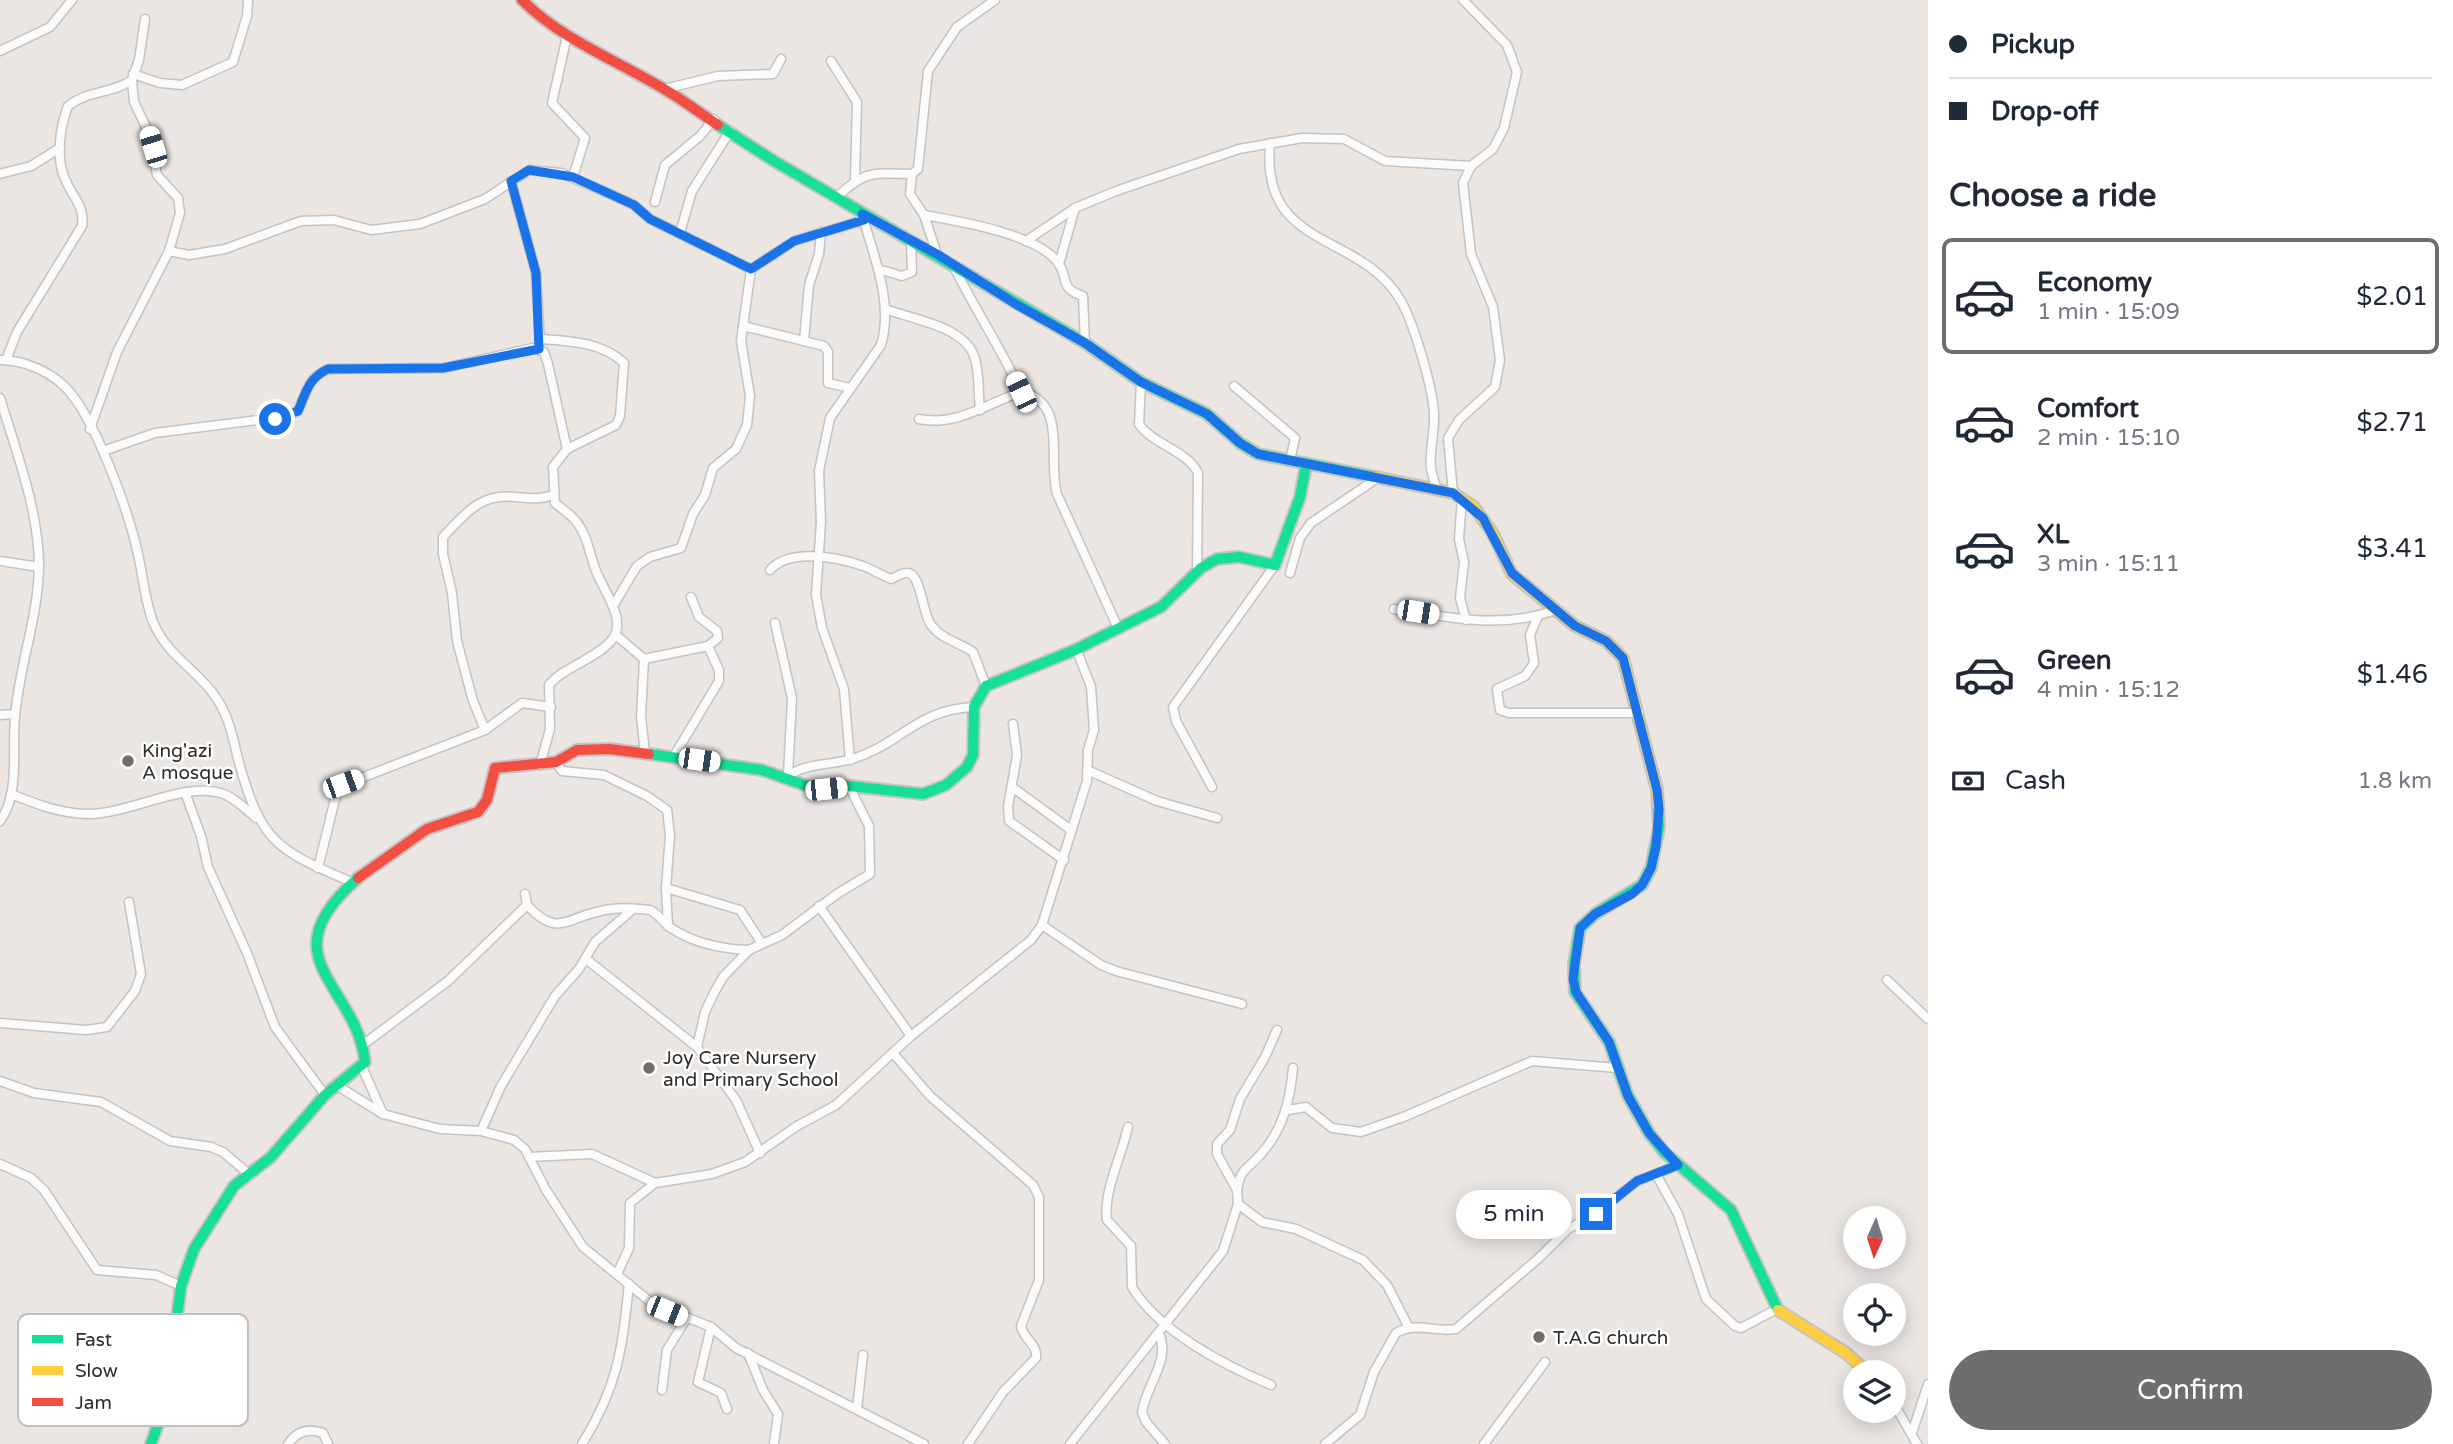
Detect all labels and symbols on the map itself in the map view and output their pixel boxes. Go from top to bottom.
car [137,124,170,170]
car [1003,369,1040,415]
route start [259,403,291,435]
car [1396,598,1441,626]
place label: King'azi A mosque [142,740,234,784]
car [677,747,722,773]
marker: King'azi A mosque [120,753,136,769]
car [320,767,367,801]
car [805,776,848,802]
place label: Joy Care Nursery and Primary School [663,1047,839,1091]
marker: Joy Care Nursery and Primary School [641,1060,657,1076]
callout: 5 min [1456,1190,1572,1238]
route end [1580,1198,1612,1230]
north arrow [1843,1206,1906,1269]
car [644,1293,691,1329]
legend [18,1314,248,1426]
place label: T.A.G church [1553,1327,1668,1349]
text: Fast [75,1329,112,1351]
marker: T.A.G church [1531,1329,1547,1345]
text: Slow [75,1360,118,1382]
text: Jam [75,1392,112,1414]

